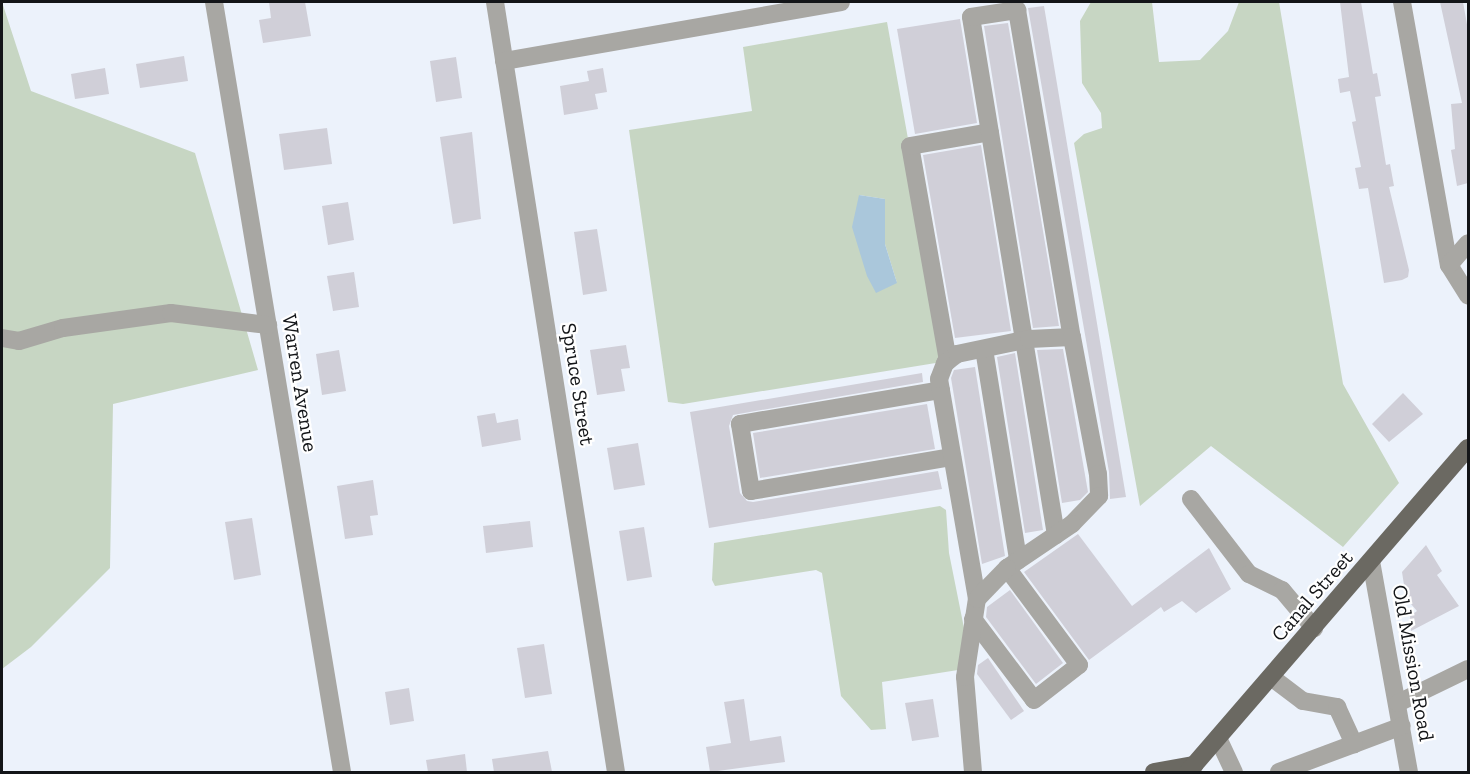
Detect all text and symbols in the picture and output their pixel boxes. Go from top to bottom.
street label: Warren Avenue [277,312,323,454]
street label: Spruce Street [556,321,600,447]
street label: Canal Street [1266,546,1358,646]
street label: Old Mission Road [1387,583,1439,743]

